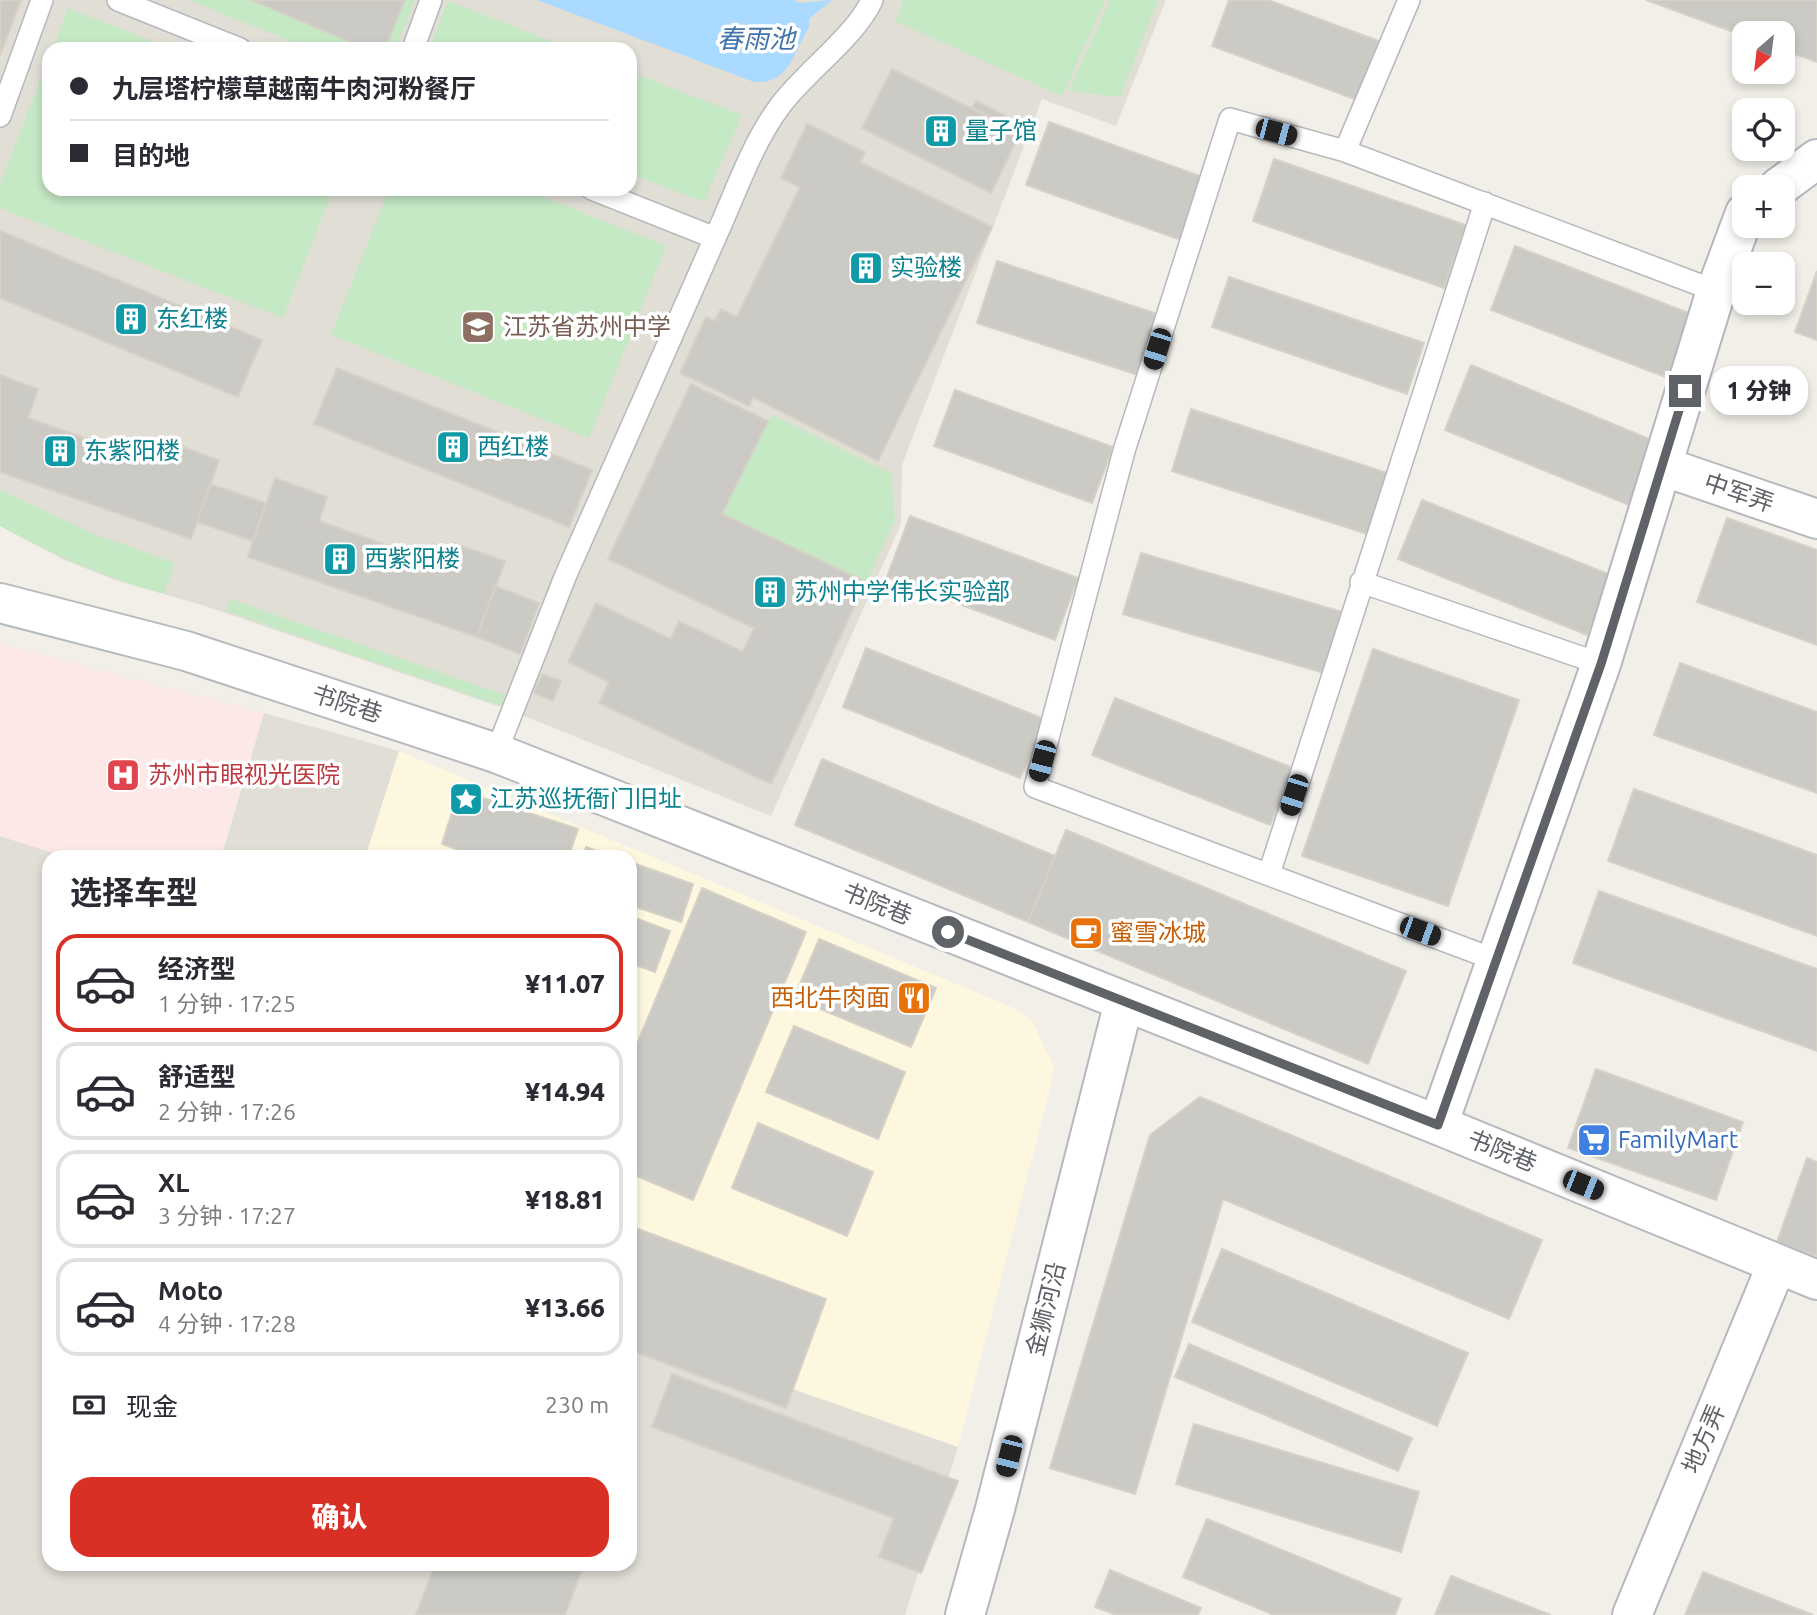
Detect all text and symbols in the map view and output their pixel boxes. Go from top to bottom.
north arrow [1732,21,1796,84]
map controls [1732,21,1795,315]
water label: 春雨池 [717,24,798,53]
text: 九层塔柠檬草越南牛肉河粉餐厅 [112,74,476,103]
button: locate [1732,98,1795,161]
building icon: 量子馆 [922,112,960,150]
car [1253,116,1300,148]
place label: 量子馆 [965,117,1037,144]
text: 目的地 [112,141,190,170]
button: + [1732,175,1795,238]
building icon: 实验楼 [847,249,885,287]
button: − [1732,252,1795,315]
place label: 实验楼 [890,254,962,281]
building icon: 东红楼 [112,300,150,338]
place label: 东红楼 [156,305,228,332]
school or university icon: 江苏省苏州中学 [459,308,497,346]
place label: 江苏省苏州中学 [503,313,671,340]
car [1141,326,1174,372]
callout: 1 分钟 [1710,366,1808,416]
route end [1669,375,1701,407]
text: 1 分钟 [1727,378,1791,403]
building icon: 西红楼 [434,428,472,466]
building icon: 东紫阳楼 [41,432,79,470]
place label: 西红楼 [477,433,549,460]
place label: 东紫阳楼 [84,437,180,464]
street label: 中军弄 [1701,468,1778,517]
building icon: 西紫阳楼 [321,540,359,578]
place label: 西紫阳楼 [364,545,460,572]
building icon: 苏州中学伟长实验部 [751,573,789,611]
place label: 苏州中学伟长实验部 [794,578,1010,605]
street label: 书院巷 [309,680,386,727]
car [1027,738,1058,784]
hospital icon: 苏州市眼视光医院 [104,756,142,794]
place label: 苏州市眼视光医院 [148,761,340,788]
car [1278,772,1311,818]
place icon: 江苏巡抚衙门旧址 [447,780,485,818]
place label: 江苏巡抚衙门旧址 [490,785,682,812]
text: 选择车型 [70,874,198,910]
street label: 书院巷 [839,878,916,930]
cafe icon: 蜜雪冰城 [1067,914,1105,952]
car [1397,914,1444,948]
route start [932,916,964,948]
place label: 蜜雪冰城 [1110,919,1206,946]
icon: car [74,952,137,1015]
text: 经济型 [158,954,236,983]
text: ¥11.07 [525,969,605,998]
restaurant icon: 西北牛肉面 [895,979,933,1017]
place label: 西北牛肉面 [770,984,890,1011]
text: 1 分钟 · 17:25 [158,991,296,1016]
icon: car [74,1060,137,1123]
text: 舒适型 [158,1062,236,1091]
text: ¥14.94 [525,1077,605,1106]
text: 2 分钟 · 17:26 [158,1099,296,1124]
supermarket icon: FamilyMart [1575,1121,1613,1159]
street label: 书院巷 [1464,1125,1541,1177]
place label: FamilyMart [1618,1126,1739,1153]
car [1560,1167,1607,1203]
icon: car [74,1168,137,1231]
text: XL [158,1168,189,1197]
text: ¥18.81 [525,1185,605,1214]
text: 3 分钟 · 17:27 [158,1203,296,1228]
street label: 金狮河沿 [1021,1259,1070,1359]
icon: car [74,1276,137,1339]
text: Moto [158,1276,223,1305]
text: ¥13.66 [525,1293,605,1322]
text: 4 分钟 · 17:28 [158,1311,296,1336]
icon: cash [70,1386,108,1424]
text: 现金 [126,1392,178,1421]
text: 230 m [545,1392,609,1417]
street label: 地方弄 [1677,1400,1730,1477]
car [994,1433,1025,1479]
button: 确认 [70,1477,609,1557]

